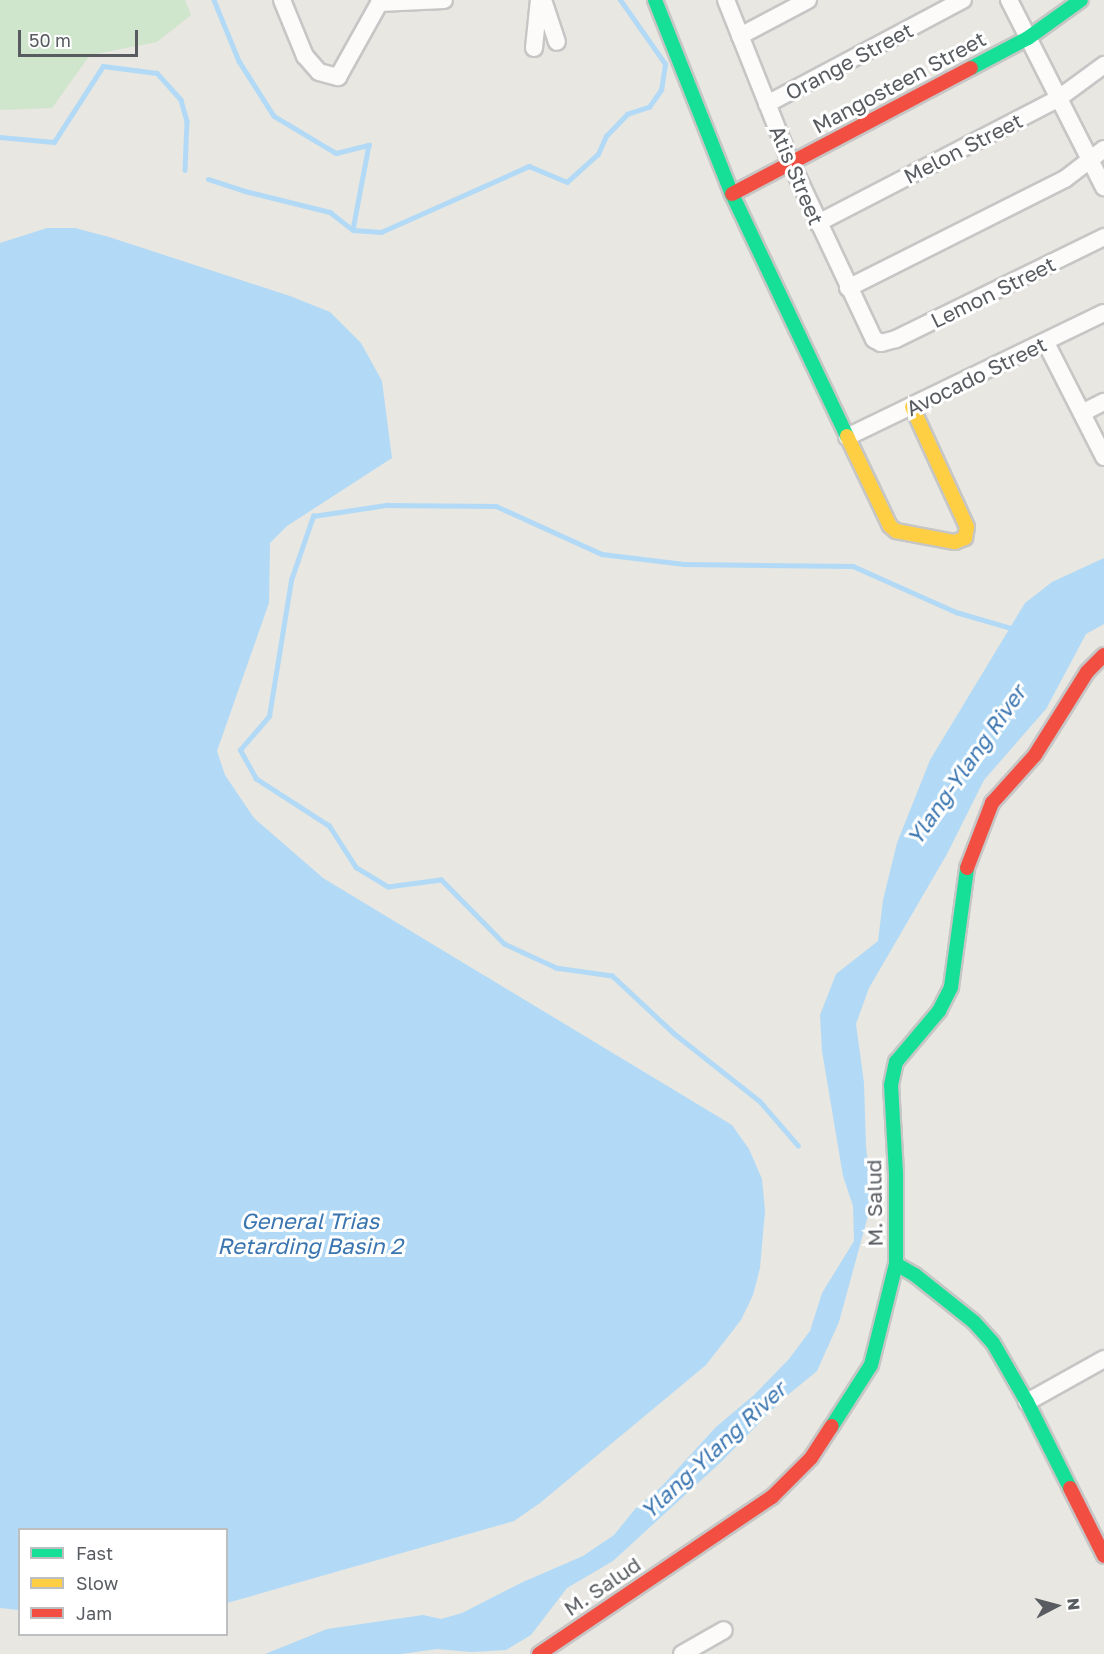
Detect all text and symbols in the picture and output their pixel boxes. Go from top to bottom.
street label: Orange Street [781,17,917,105]
scale bar [21,18,141,56]
street label: Mangosteen Street [808,26,990,138]
text: 50 m [29,29,71,51]
street label: Melon Street [900,107,1026,189]
street label: Atis Street [765,121,829,229]
street label: Lemon Street [927,251,1059,333]
street label: Avocado Street [902,331,1050,421]
water label: Ylang-Ylang River [901,680,1031,850]
street label: M. Salud [861,1159,887,1247]
water label: General Trias Retarding Basin 2 [217,1207,403,1258]
water label: Ylang-Ylang River [635,1376,791,1524]
legend [18,1528,228,1636]
text: Fast [76,1542,113,1564]
street label: M. Salud [559,1551,645,1621]
text: Slow [76,1572,118,1594]
north arrow [1026,1576,1086,1636]
text: N [1063,1597,1084,1611]
text: Jam [76,1602,112,1624]

